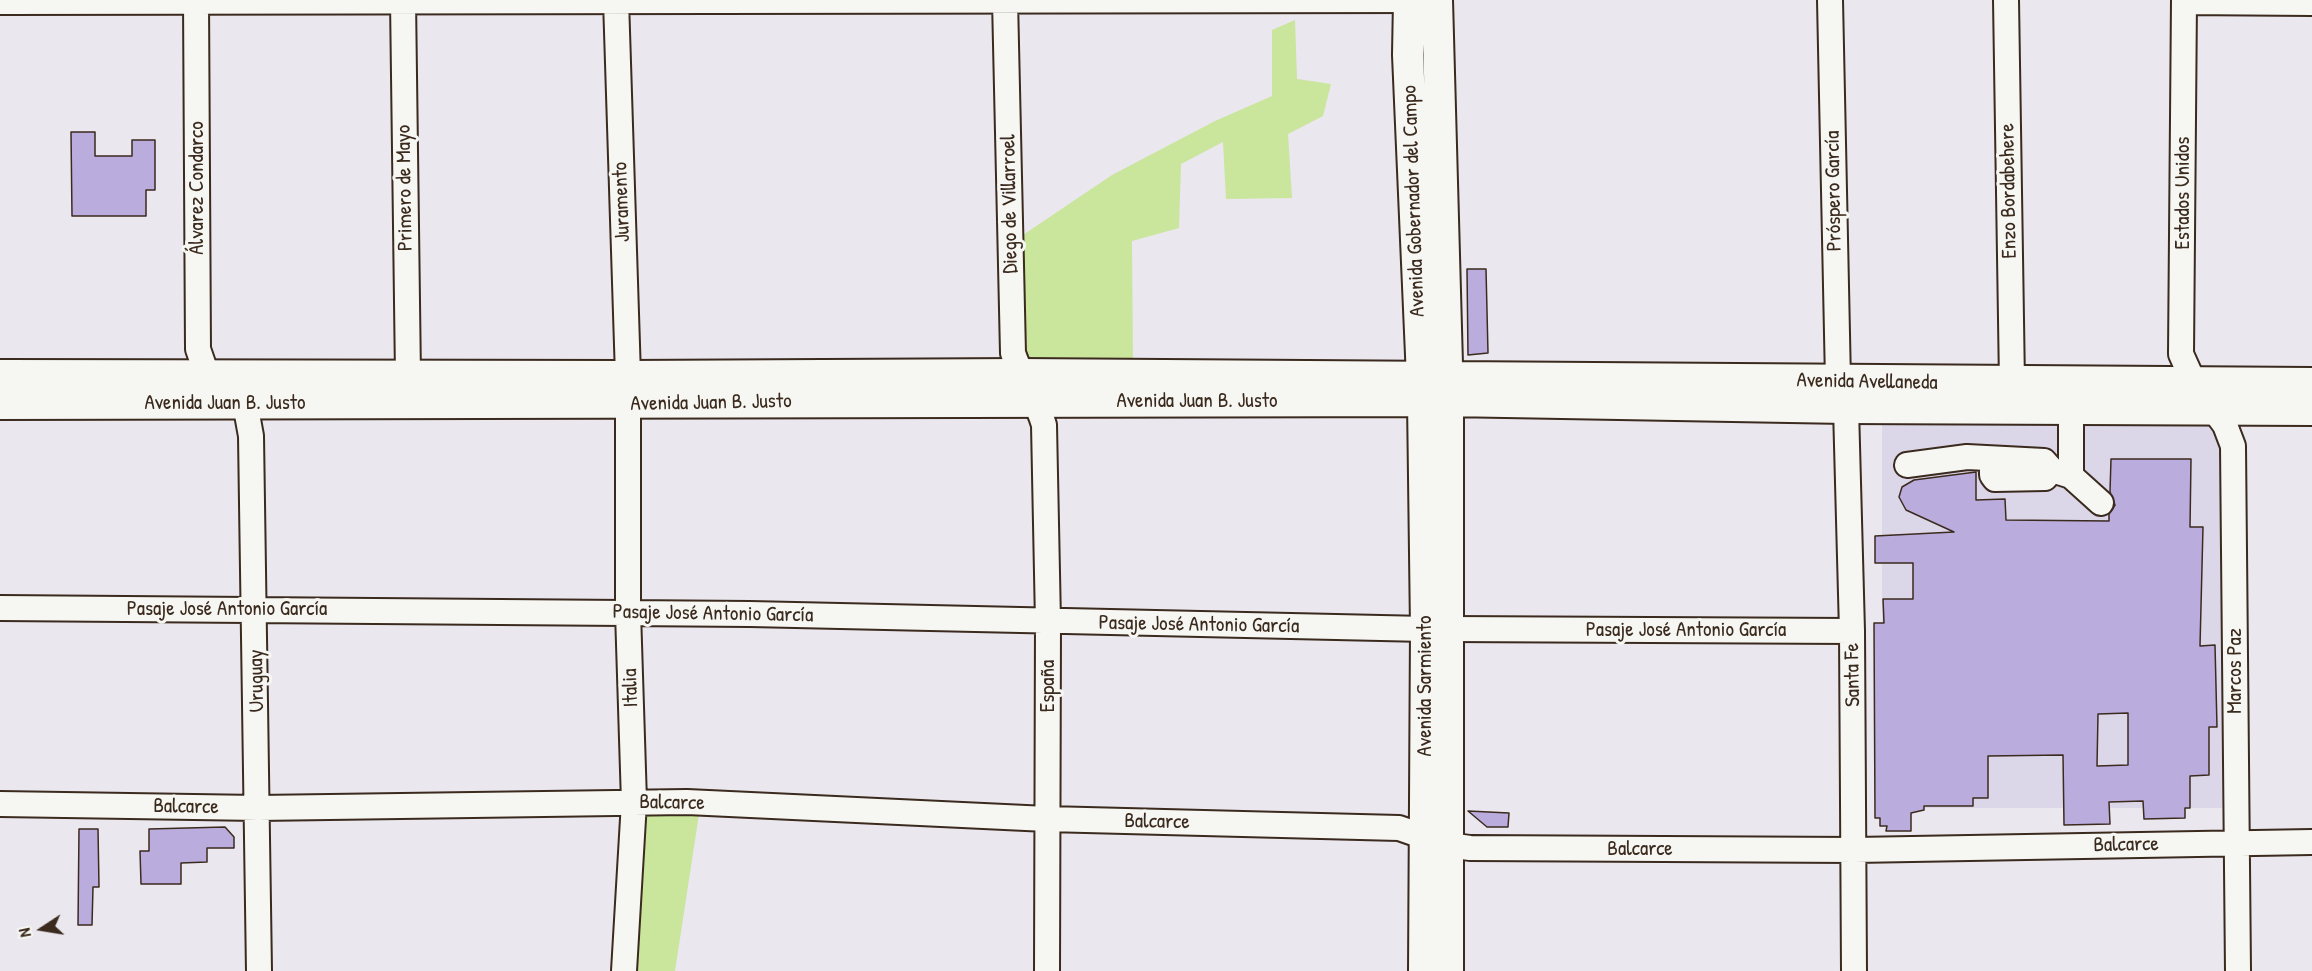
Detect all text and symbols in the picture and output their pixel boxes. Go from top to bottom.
street label: Avenida Gobernador del Campo [1397,85,1431,317]
street label: Álvarez Condarco [184,121,210,255]
street label: Enzo Bordabehere [1995,123,2023,259]
street label: Primero de Mayo [391,125,419,251]
street label: Próspero García [1820,130,1848,252]
street label: Diego de Villarroel [996,134,1024,274]
street label: Estados Unidos [2170,137,2196,249]
street label: Juramento [608,161,636,243]
street label: Avenida Avellaneda [1796,368,1938,396]
street label: Avenida Juan B. Justo [1116,388,1278,414]
street label: Avenida Juan B. Justo [630,389,792,417]
street label: Avenida Juan B. Justo [144,390,306,416]
street label: Pasaje José Antonio García [127,596,327,622]
street label: Pasaje José Antonio García [612,600,814,628]
street label: Pasaje José Antonio García [1098,611,1300,639]
street label: Avenida Sarmiento [1412,616,1438,756]
street label: Pasaje José Antonio García [1586,617,1786,643]
street label: Marcos Paz [2222,628,2248,714]
street label: Santa Fe [1840,643,1866,707]
street label: Uruguay [244,649,270,713]
street label: España [1035,660,1061,712]
street label: Italia [618,668,644,708]
street label: Balcarce [639,790,705,816]
street label: Balcarce [153,794,219,820]
street label: Balcarce [1124,809,1190,835]
street label: Balcarce [2093,832,2159,858]
street label: Balcarce [1607,836,1673,862]
north arrow [12,899,72,959]
text: N [13,926,36,939]

